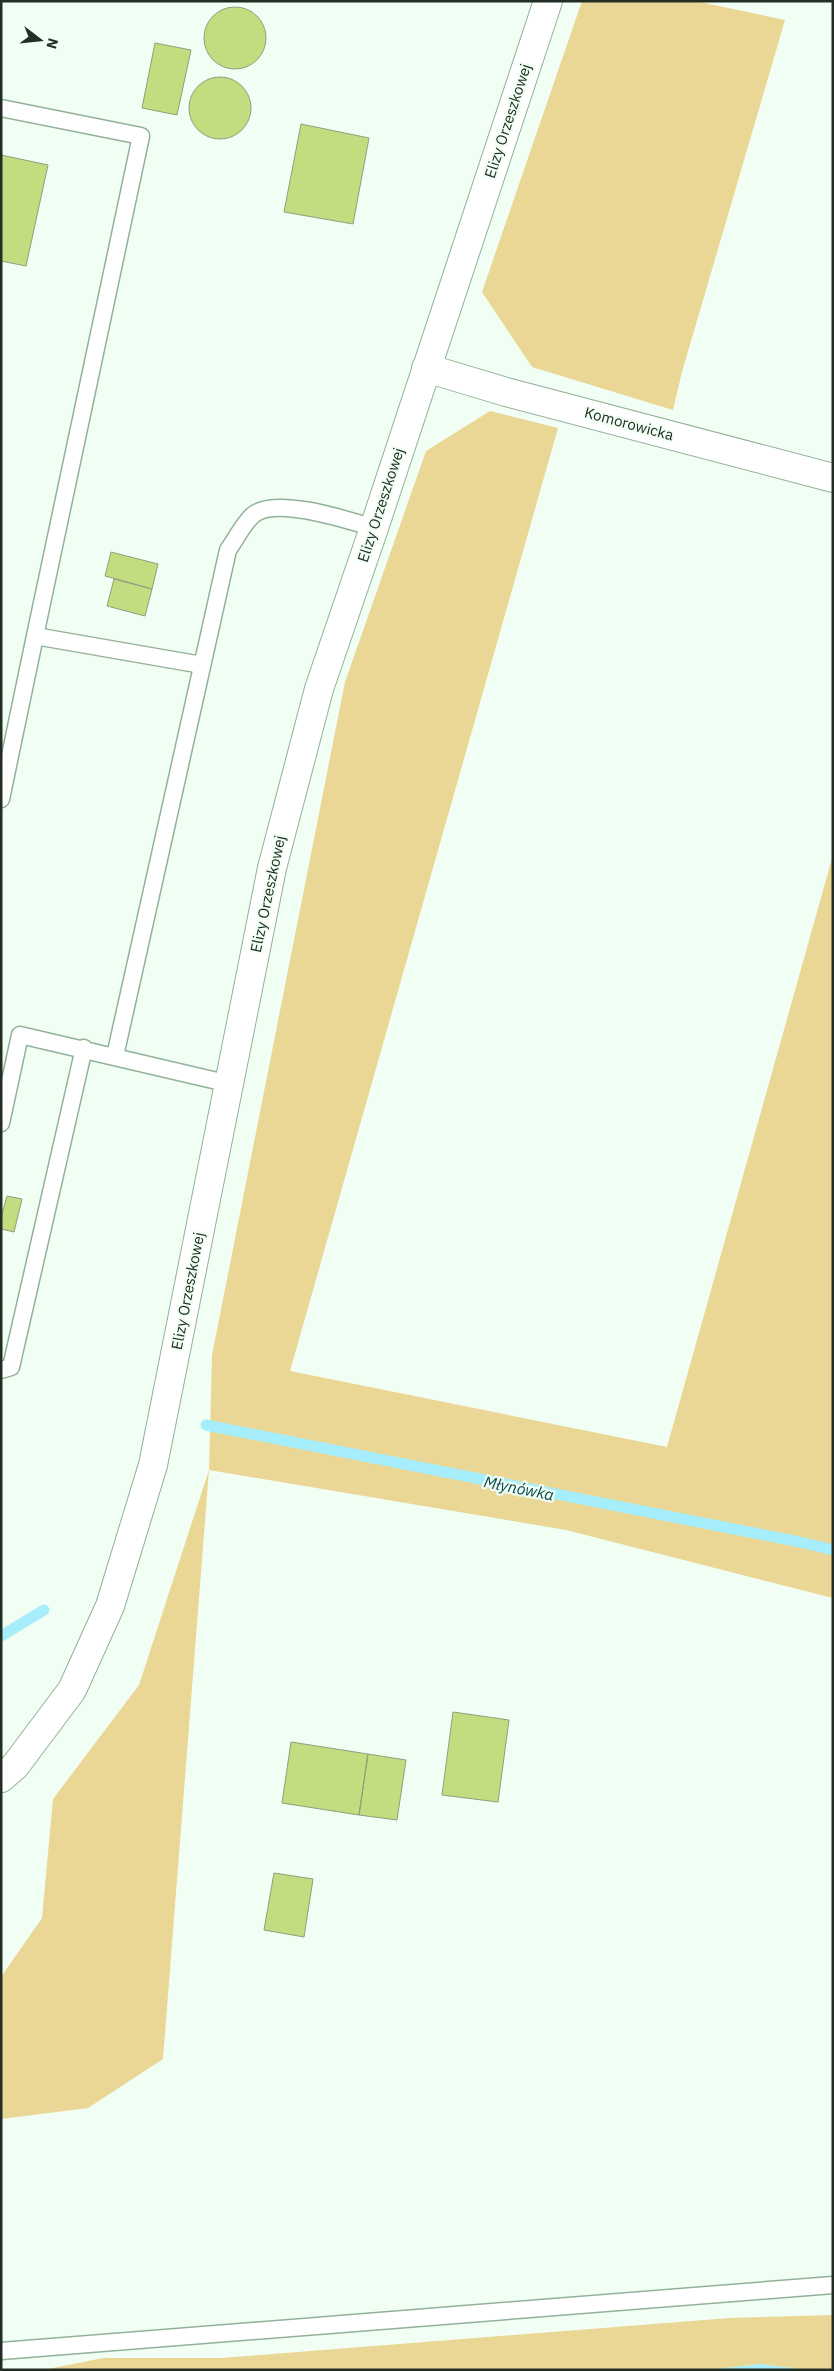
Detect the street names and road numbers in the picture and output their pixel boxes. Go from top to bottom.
street label: Elizy Orzeszkowej [480,61,535,180]
street label: Komorowicka [583,403,676,445]
street label: Elizy Orzeszkowej [353,445,408,564]
street label: Elizy Orzeszkowej [246,834,289,954]
street label: Elizy Orzeszkowej [167,1231,208,1351]

